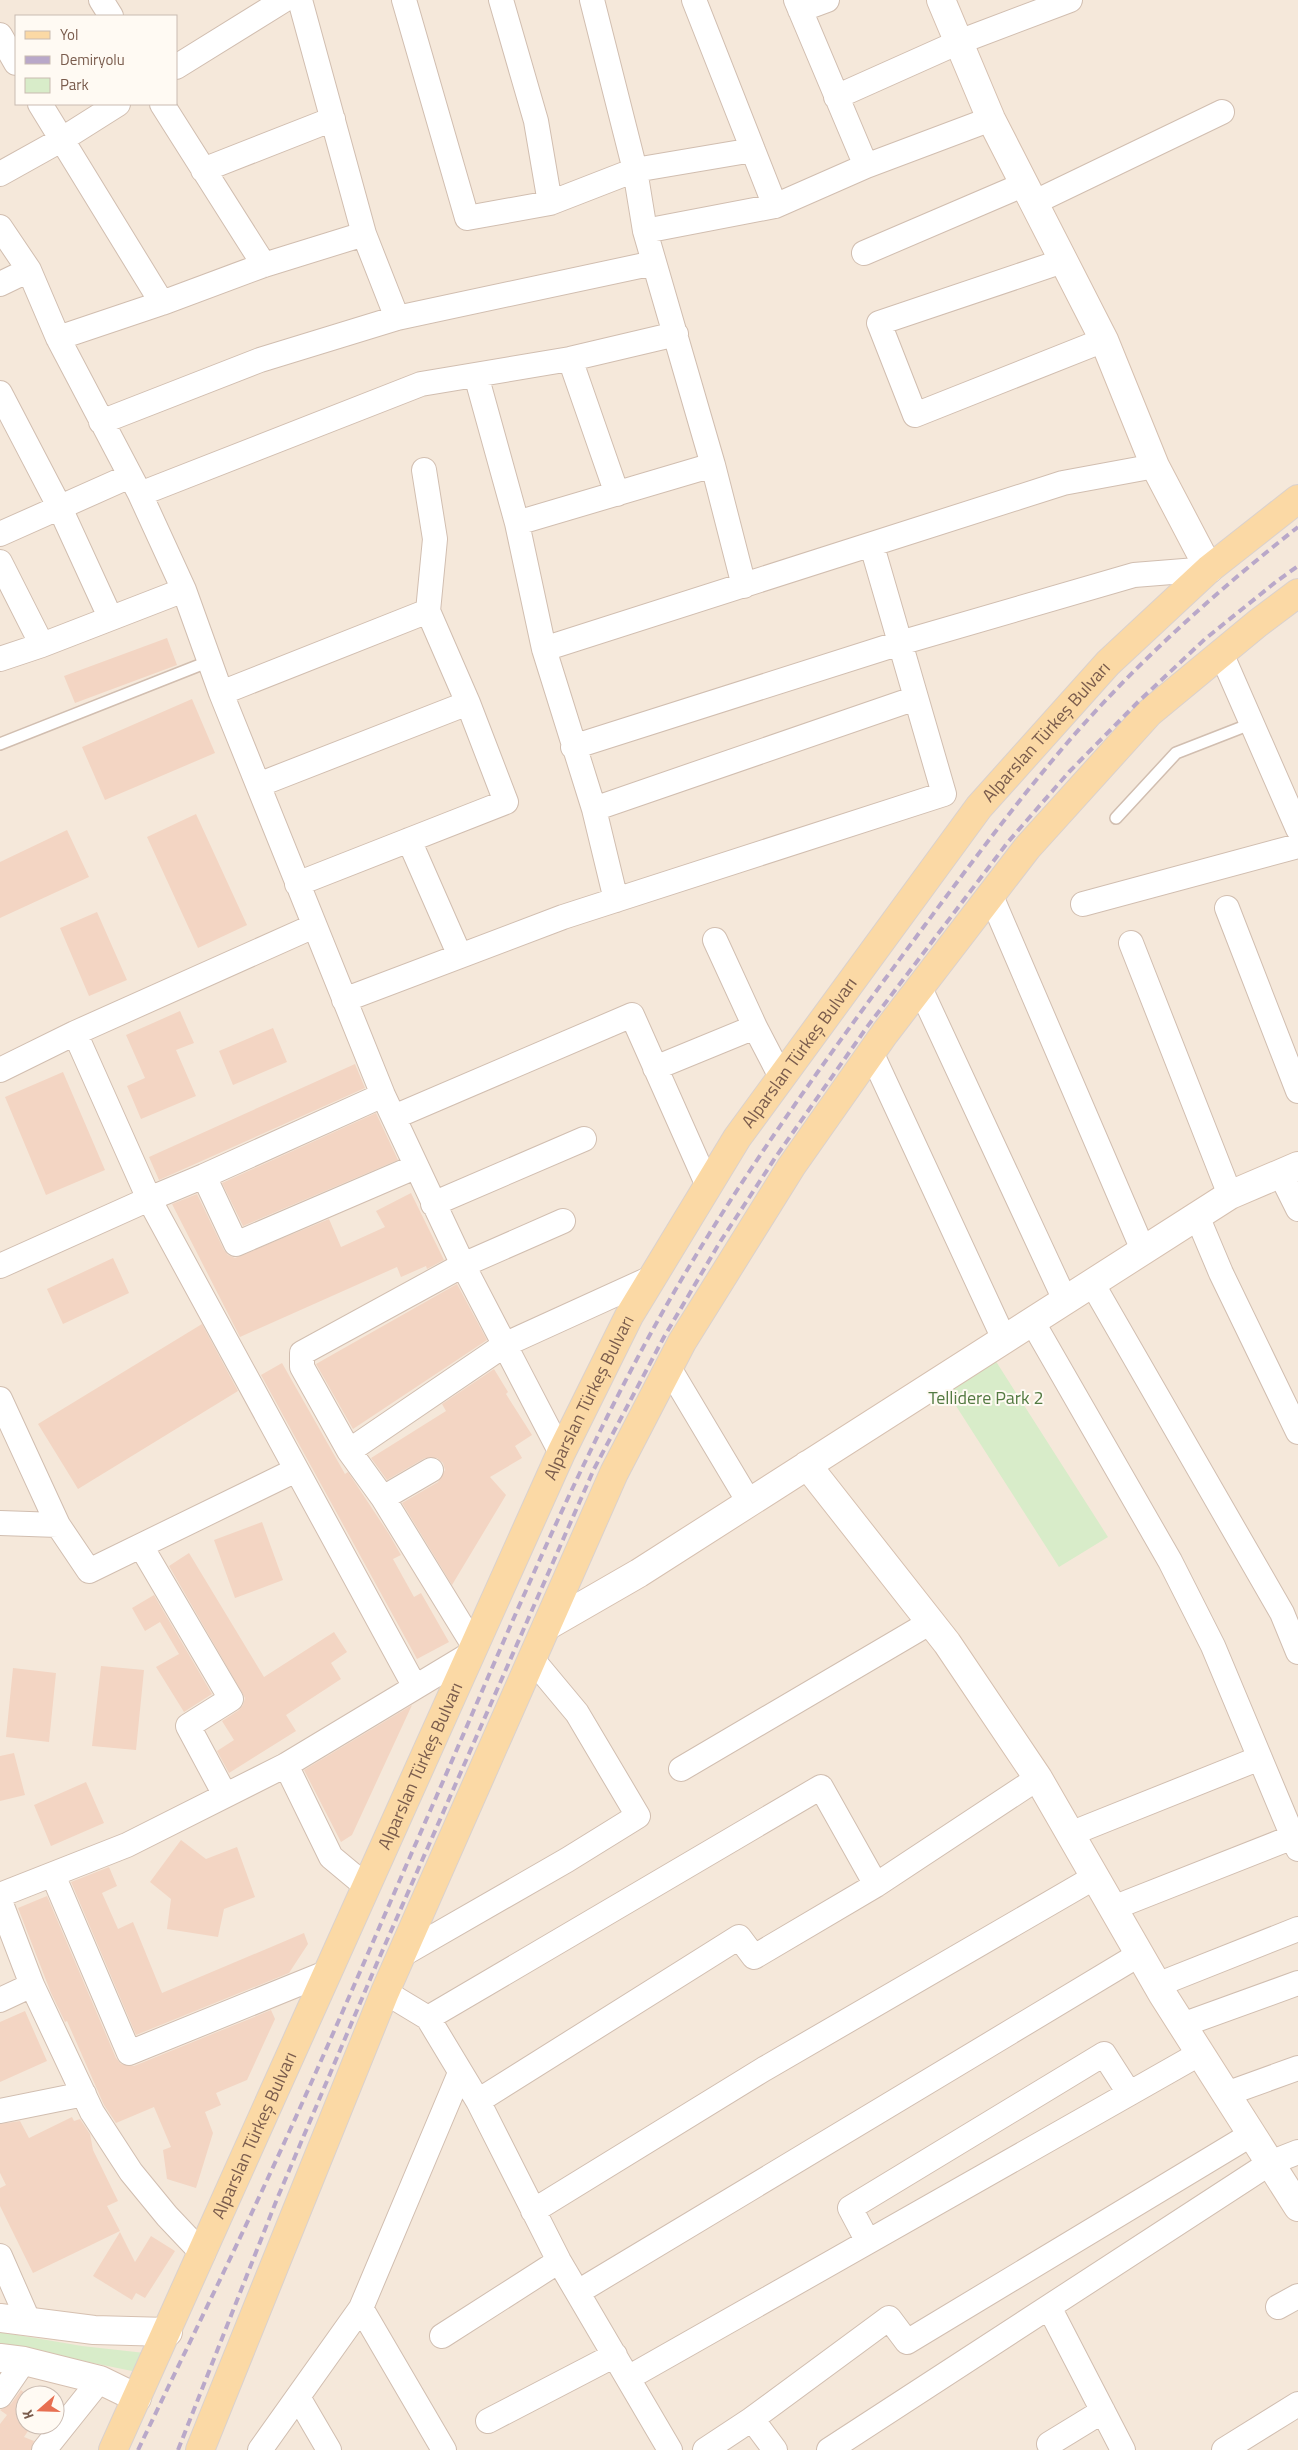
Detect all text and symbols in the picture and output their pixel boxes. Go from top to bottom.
legend [15,15,178,105]
text: Yol [60,23,78,46]
text: Demiryolu [60,48,125,71]
text: Park [60,73,89,96]
street label: Alparslan Türkeş Bulvarı [975,655,1116,808]
street label: Alparslan Türkeş Bulvarı [735,971,863,1133]
street label: Alparslan Türkeş Bulvarı [537,1310,640,1484]
park label: Tellidere Park 2 [928,1384,1044,1411]
street label: Alparslan Türkeş Bulvarı [371,1678,469,1854]
street label: Alparslan Türkeş Bulvarı [205,2047,303,2223]
north arrow [15,2385,65,2435]
text: K [16,2406,39,2422]

